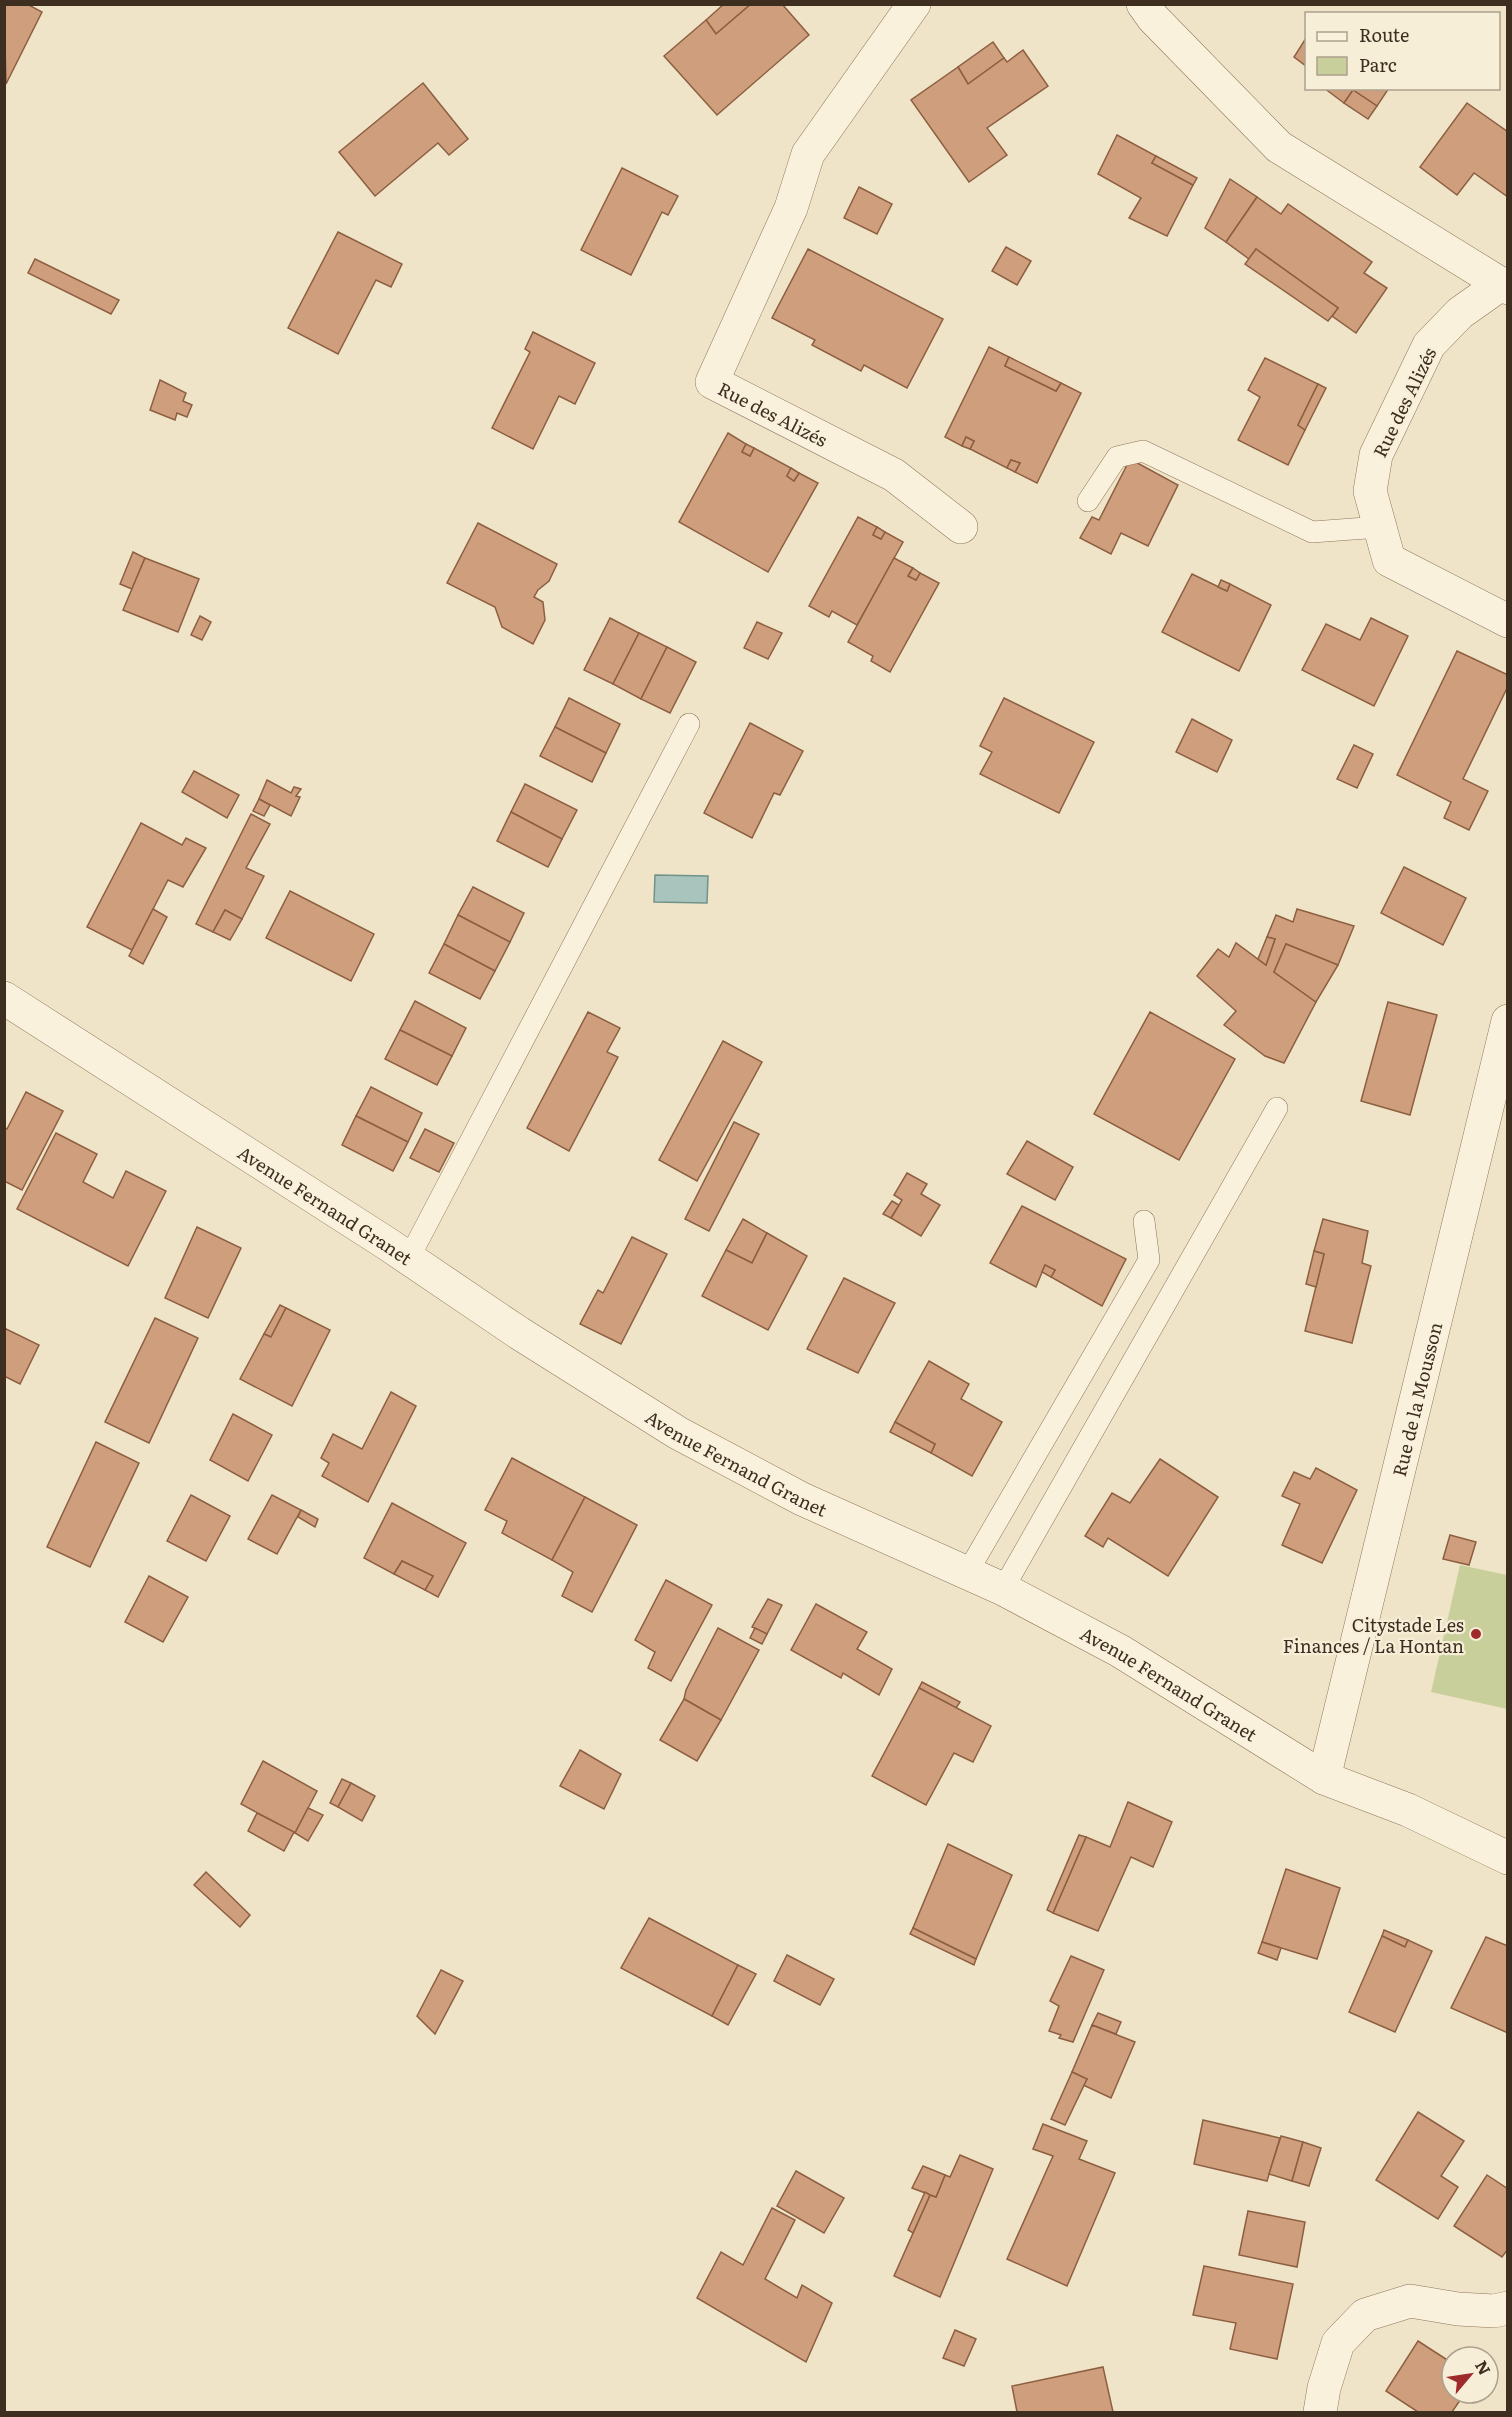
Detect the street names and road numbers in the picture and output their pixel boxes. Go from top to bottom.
street label: Rue des Alizés [1366,342,1442,462]
street label: Rue des Alizés [714,374,832,452]
street label: Avenue Fernand Granet [233,1138,419,1271]
street label: Rue de la Mousson [1384,1319,1448,1479]
street label: Avenue Fernand Granet [641,1403,832,1522]
street label: Avenue Fernand Granet [1076,1619,1264,1747]

